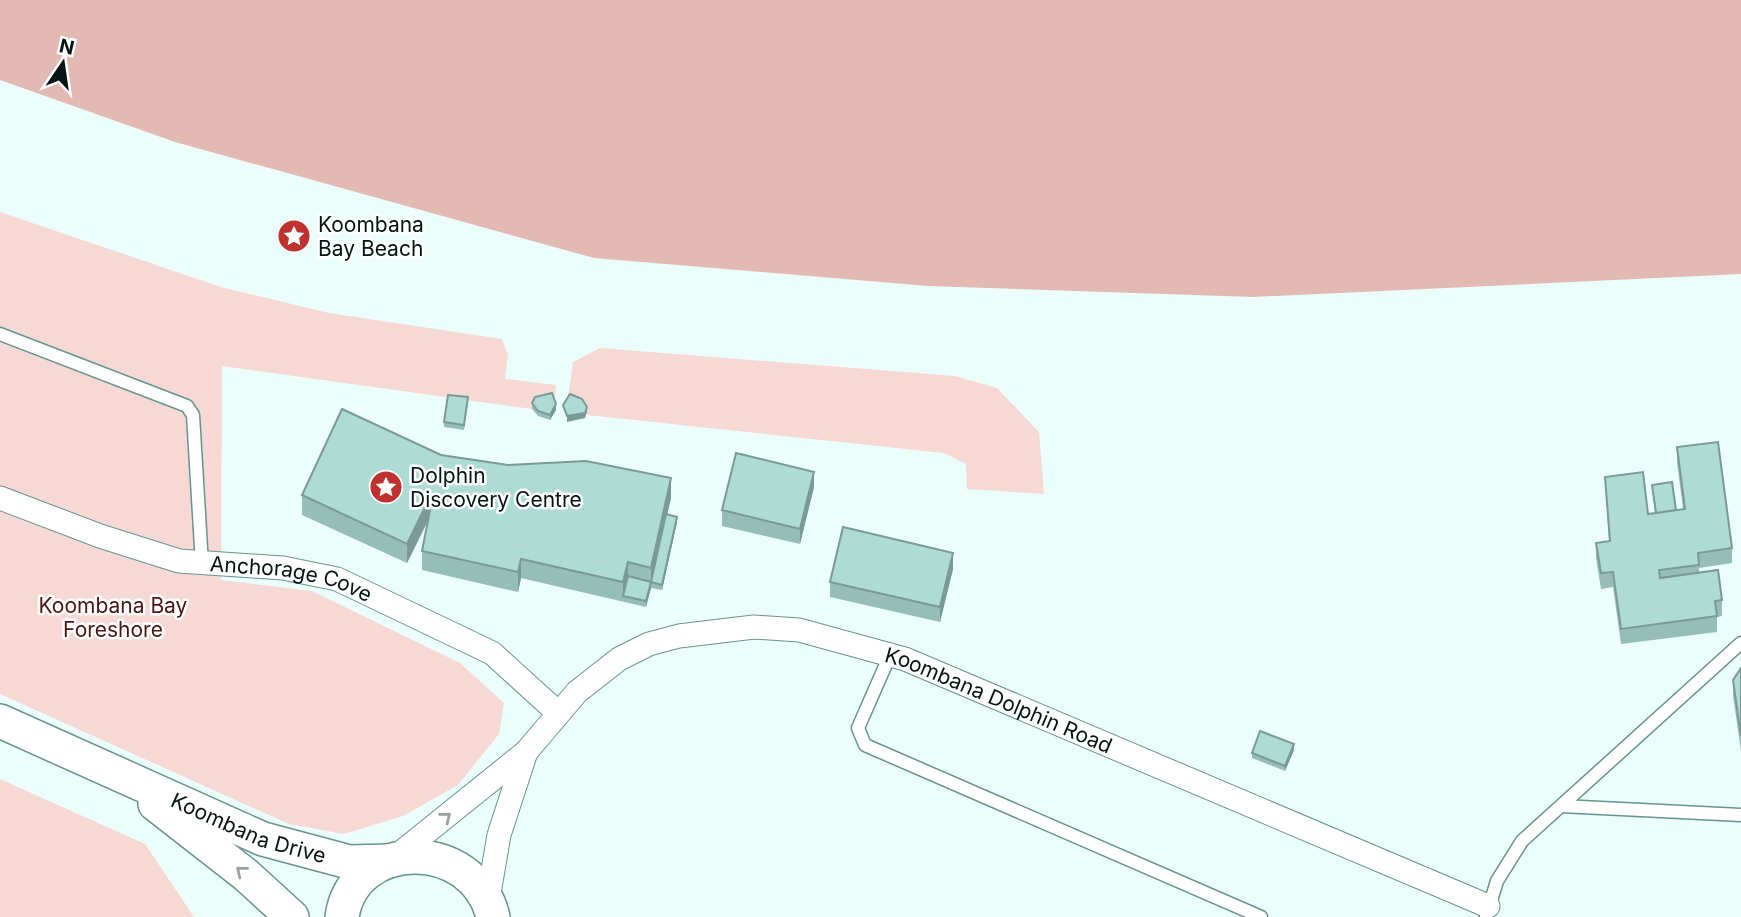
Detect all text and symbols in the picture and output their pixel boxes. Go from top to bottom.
north arrow [28,28,98,98]
text: N [57,34,76,60]
place label: Koombana Bay Beach [318,212,424,261]
place icon: Koombana Bay Beach [275,217,313,255]
place label: Dolphin Discovery Centre [410,463,582,512]
place icon: Dolphin Discovery Centre [367,468,405,506]
street label: Anchorage Cove [209,551,376,607]
park label: Koombana Bay Foreshore [39,593,188,642]
street label: Koombana Dolphin Road [882,642,1116,758]
street label: Koombana Drive [167,787,329,868]
one-way arrow [439,812,451,825]
one-way arrow [236,867,248,880]

